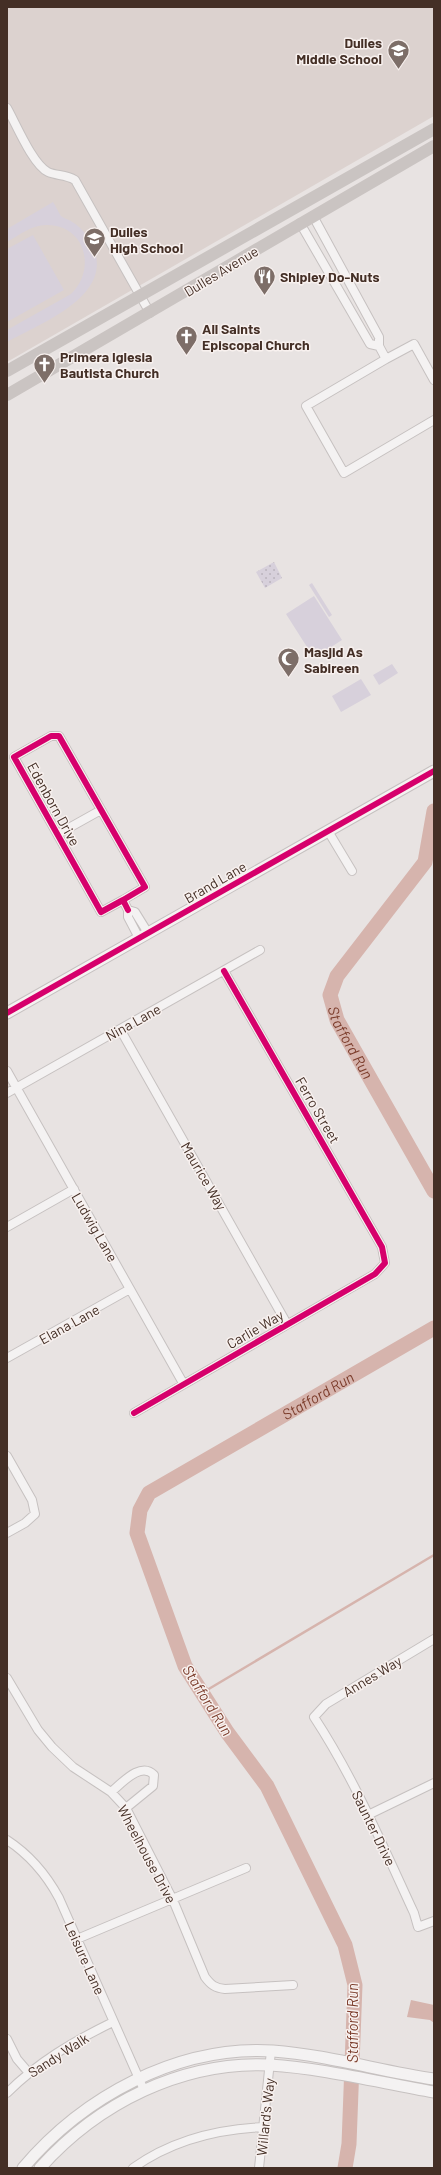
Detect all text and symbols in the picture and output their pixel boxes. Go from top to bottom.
place label: Dulles Middle School [296,34,382,67]
school or university icon: Dulles Middle School [385,37,411,70]
place label: Dulles High School [110,223,183,256]
school or university icon: Dulles High School [82,226,108,259]
street label: Dulles Avenue [181,242,261,300]
restaurant icon: Shipley Do-Nuts [252,263,278,296]
place label: Shipley Do-Nuts [280,268,380,285]
place label: All Saints Episcopal Church [202,320,310,353]
church icon: All Saints Episcopal Church [174,323,200,356]
place label: Primera Iglesia Bautista Church [60,348,159,381]
church icon: Primera Iglesia Bautista Church [32,351,58,384]
place label: Masjid As Sabireen [304,643,363,676]
mosque icon: Masjid As Sabireen [275,646,301,679]
street label: Edenborn Drive [24,759,84,849]
street label: Brand Lane [181,857,249,907]
street label: Nina Lane [102,1000,164,1044]
water label: Stafford Run [325,1004,377,1082]
street label: Ferro Street [292,1074,344,1146]
street label: Maurice Way [178,1139,231,1214]
street label: Ludwig Lane [68,1189,122,1265]
street label: Elana Lane [36,1300,102,1348]
street label: Carlie Way [224,1306,287,1352]
water label: Stafford Run [279,1367,357,1423]
street label: Annes Way [340,1652,405,1700]
water label: Stafford Run [179,1661,237,1739]
street label: Saunter Drive [348,1788,400,1868]
street label: Wheelhouse Drive [114,1802,180,1906]
street label: Leisure Lane [61,1919,109,1997]
water label: Stafford Run [343,1983,361,2063]
street label: Sandy Walk [25,2029,91,2081]
street label: Willard's Way [252,2077,278,2157]

